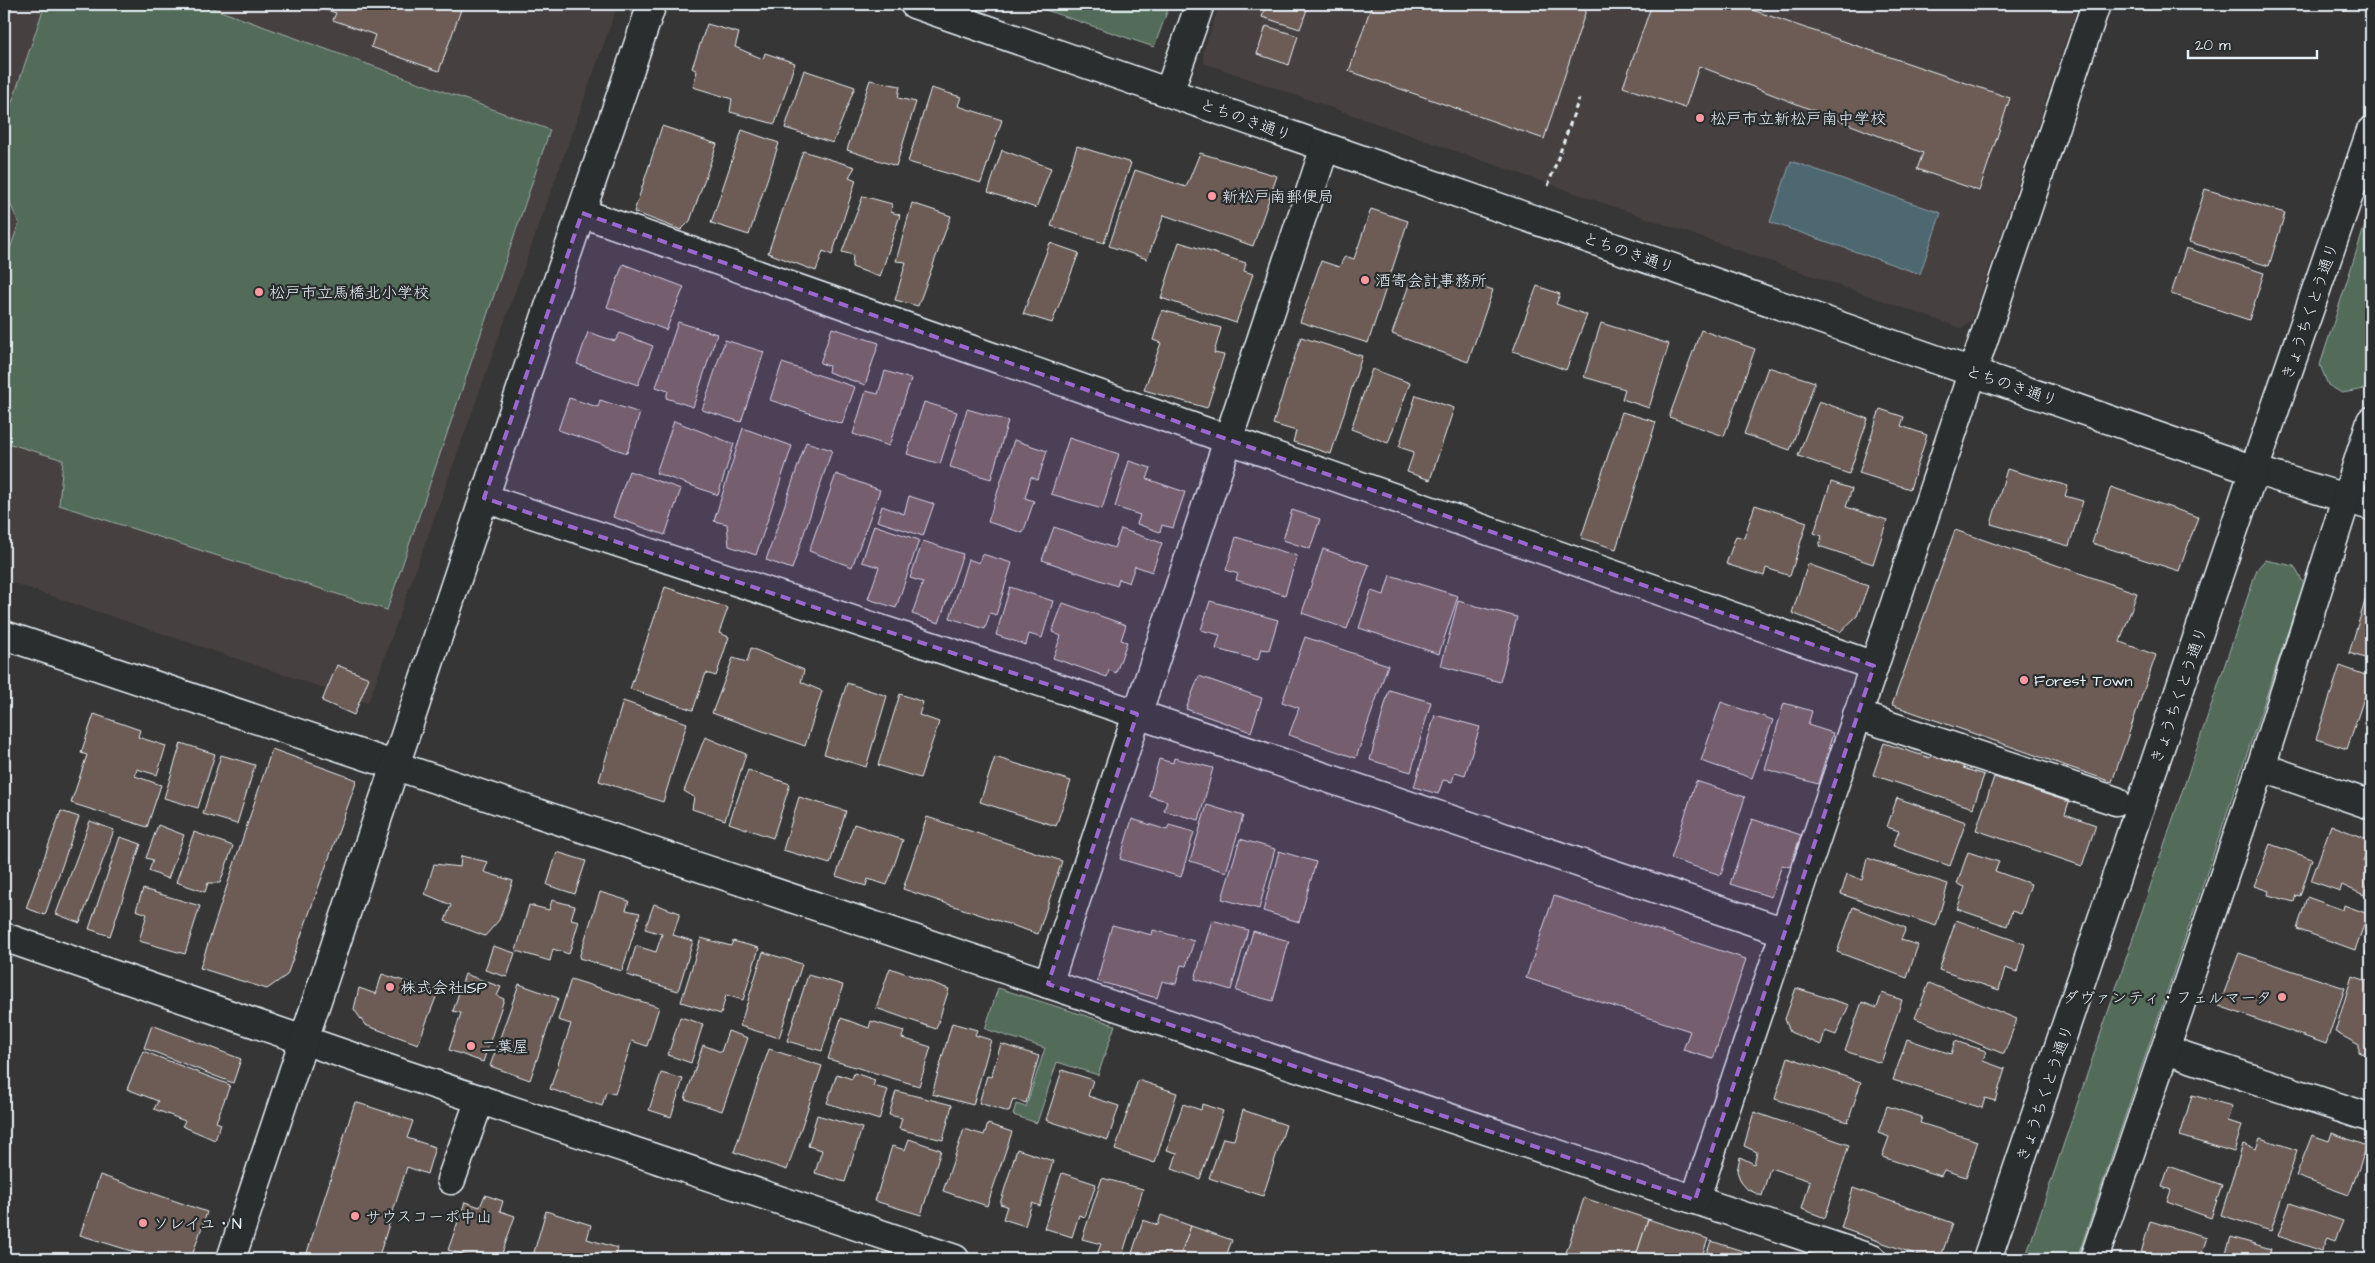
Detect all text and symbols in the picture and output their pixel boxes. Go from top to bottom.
scale bar [2188,28,2316,60]
text: 20 m [2195,35,2231,56]
street label: とちのき通り [1197,93,1295,147]
place label: 松戸市立新松戸南中学校 [1710,108,1886,130]
marker: 松戸市立新松戸南中学校 [1694,112,1706,124]
place label: 新松戸南郵便局 [1222,186,1334,208]
marker: 新松戸南郵便局 [1206,190,1218,202]
street label: とちのき通り [1580,227,1678,279]
street label: きょうちくとう通り [2276,240,2344,383]
place label: 酒寄会計事務所 [1375,270,1487,292]
marker: 酒寄会計事務所 [1359,274,1371,286]
place label: 松戸市立馬橋北小学校 [269,282,429,304]
marker: 松戸市立馬橋北小学校 [253,286,265,298]
street label: とちのき通り [1963,360,2061,412]
street label: きょうちくとう通り [2145,624,2213,767]
place label: Forest Town [2034,670,2132,692]
marker: Forest Town [2018,674,2030,686]
place label: 株式会社ISP [400,977,487,999]
marker: 株式会社ISP [384,981,396,993]
place label: ダヴァンティ・フェルマータ [2063,987,2272,1009]
marker: ダヴァンティ・フェルマータ [2276,991,2288,1003]
street label: きょうちくとう通り [2011,1022,2079,1165]
place label: 二葉屋 [481,1036,529,1058]
marker: 二葉屋 [465,1040,477,1052]
place label: サウスコーポ中山 [365,1206,492,1228]
marker: サウスコーポ中山 [349,1210,361,1222]
place label: ソレイユ・N [153,1213,242,1235]
marker: ソレイユ・N [137,1217,149,1229]

